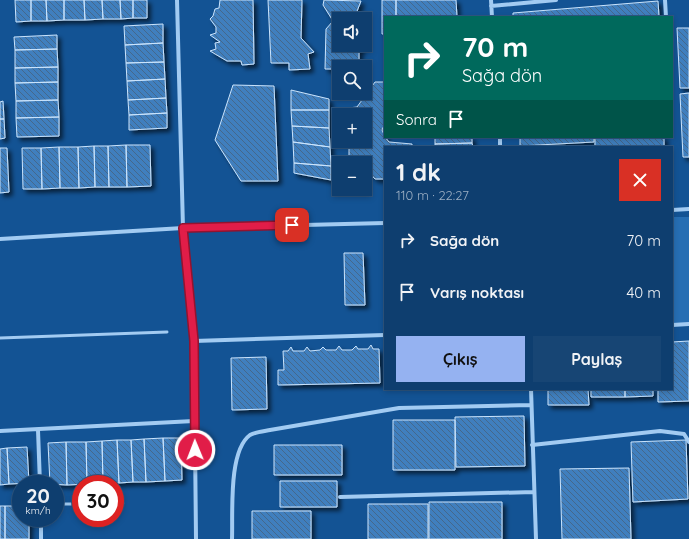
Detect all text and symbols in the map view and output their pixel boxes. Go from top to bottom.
map controls [332,12,372,196]
button: sound [332,12,372,52]
text: 70 m [462,29,528,64]
icon: right [396,32,448,84]
button: search [332,60,372,100]
text: Sağa dön [462,64,542,87]
button: + [332,108,372,148]
icon: arrive [445,108,467,130]
text: Sonra [396,110,437,129]
button: − [332,156,372,196]
text: 1 dk [396,157,441,187]
button: close [619,159,661,201]
text: 110 m · 22:27 [396,187,469,203]
pin [275,208,309,242]
icon: arrive [281,214,303,236]
icon: right [396,229,418,251]
text: Sağa dön [430,231,499,250]
text: 70 m [627,231,661,250]
icon: arrive [396,281,418,303]
text: Varış noktası [430,283,524,302]
text: 40 m [626,283,661,302]
button: Çıkış [396,336,525,382]
button: Paylaş [533,336,661,382]
position arrow [174,429,216,471]
speed limit sign: 30 [72,475,124,527]
text: 20 [26,483,50,508]
text: km/h [25,504,51,517]

